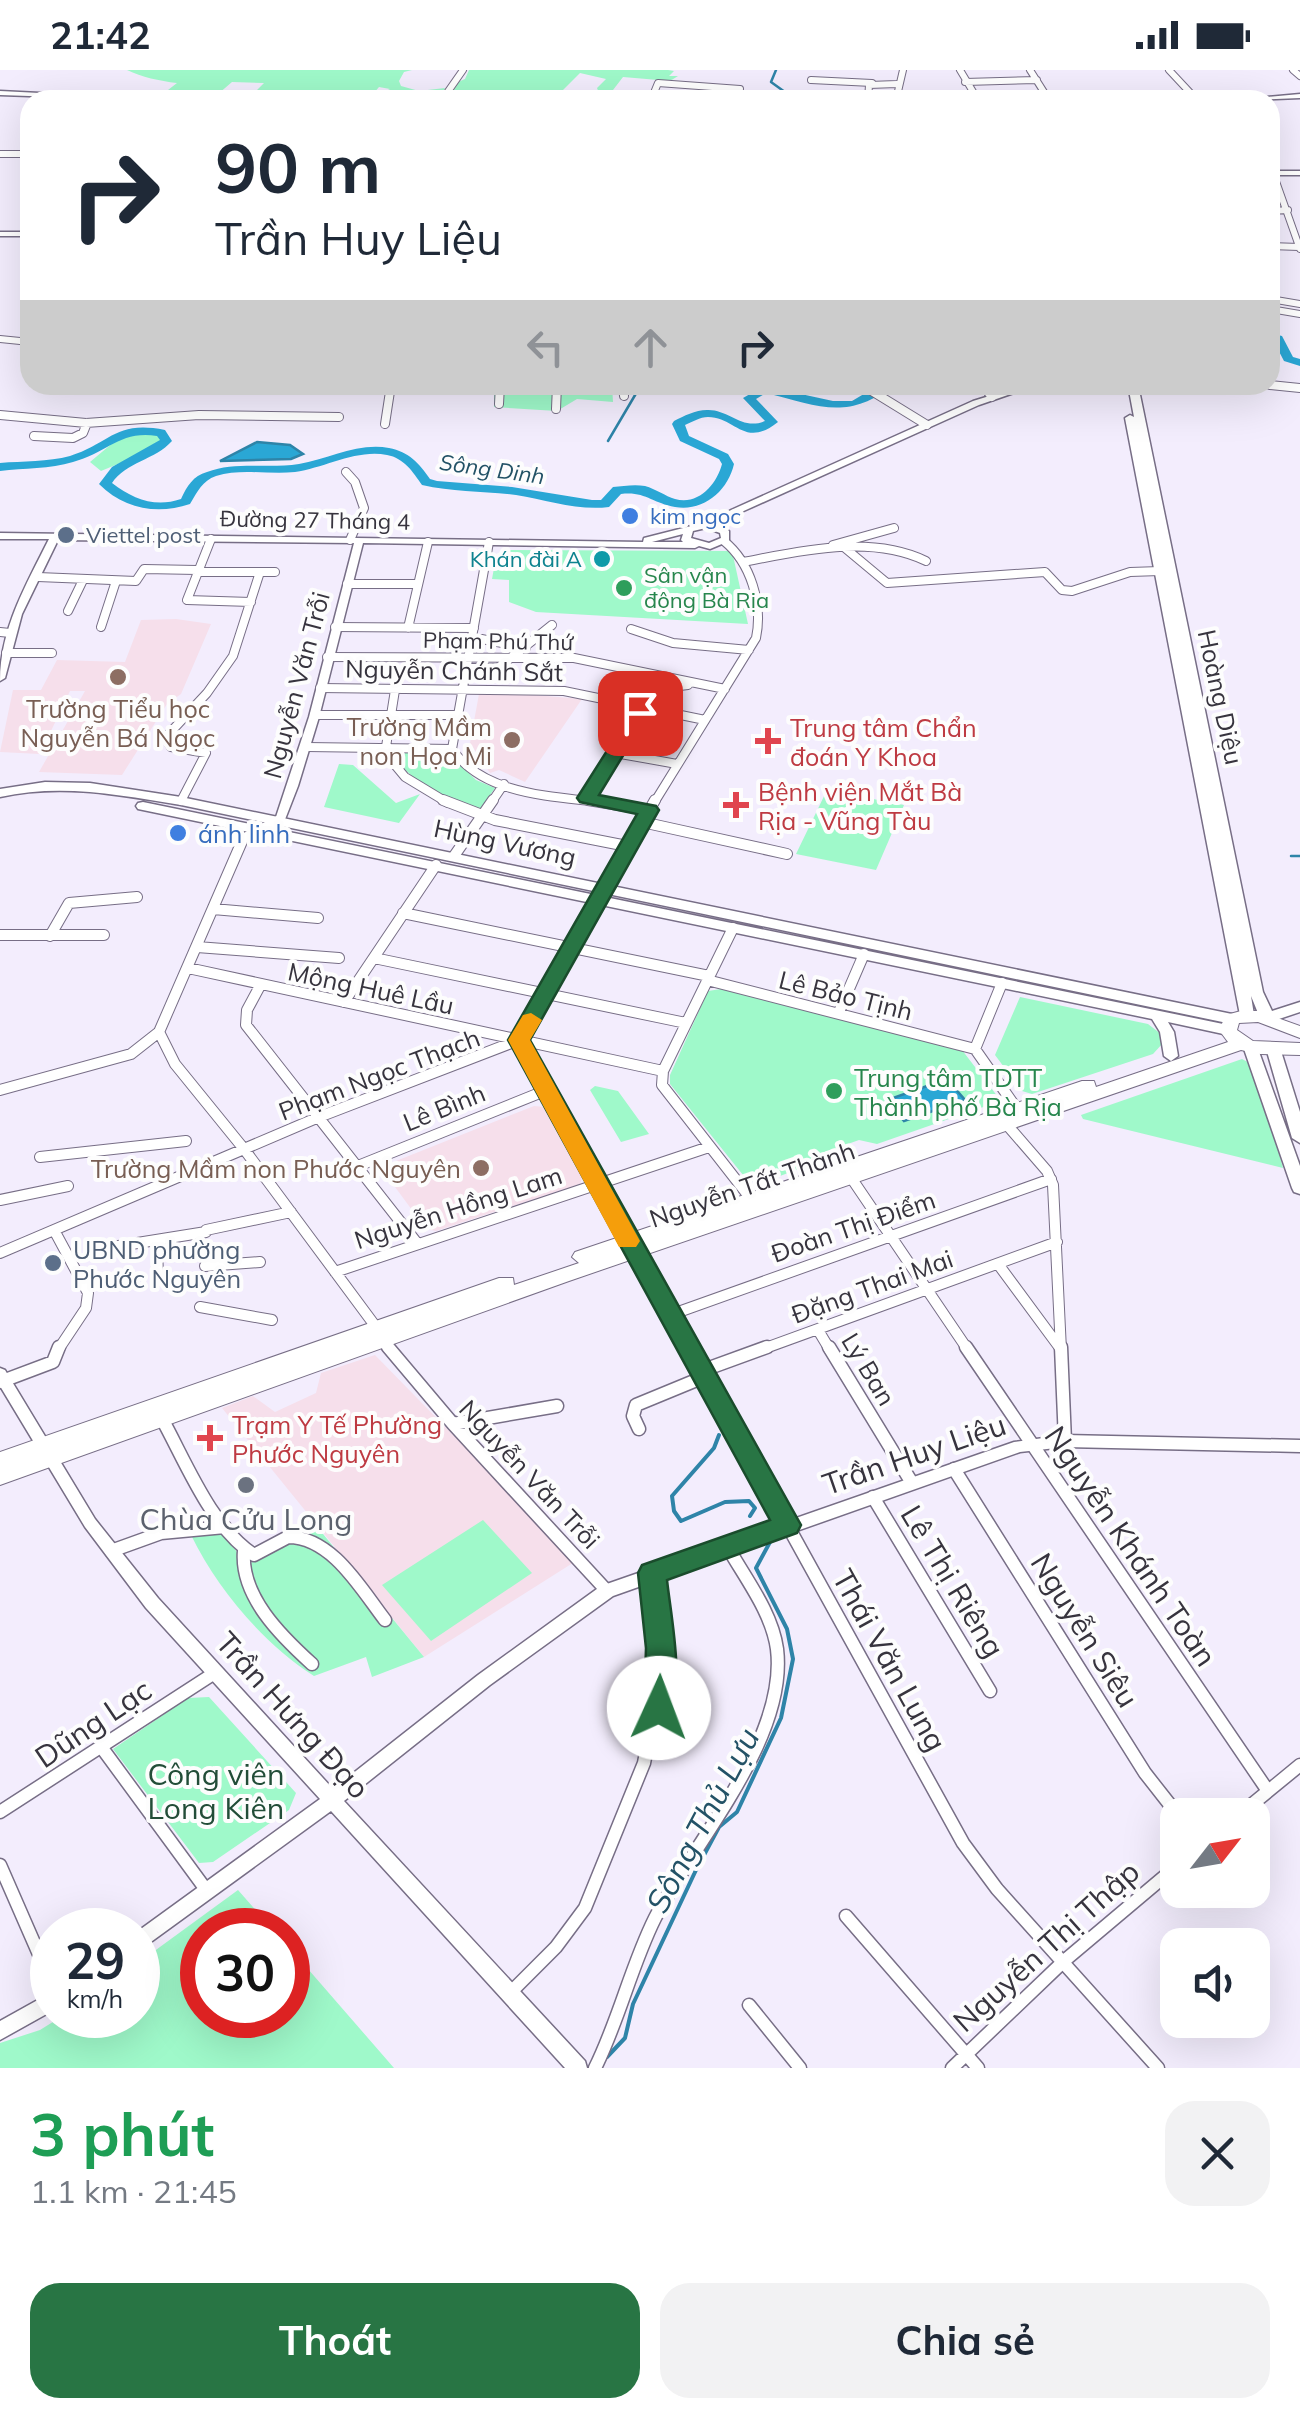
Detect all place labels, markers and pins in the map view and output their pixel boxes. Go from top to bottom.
place label: kim ngọc [650,502,741,530]
marker: kim ngọc [619,505,641,527]
place label: Viettel post [86,521,201,549]
marker: Viettel post [55,524,77,546]
place label: Khán đài A [470,545,582,573]
marker: Khán đài A [591,548,613,570]
place label: Sân vận động Bà Rịa [644,561,769,614]
marker: Sân vận động Bà Rịa [613,577,635,599]
marker: Trường Tiểu học Nguyễn Bá Ngọc [107,666,129,688]
pin [598,671,683,756]
place label: Trường Tiểu học Nguyễn Bá Ngọc [21,693,215,753]
place label: Trường Mầm non Họa Mi [346,711,492,771]
place label: Trung tâm Chẩn đoán Y Khoa [790,712,977,772]
marker: Trung tâm Chẩn đoán Y Khoa [755,728,781,754]
marker: Trường Mầm non Họa Mi [501,729,523,751]
place label: Bệnh viện Mắt Bà Rịa - Vũng Tàu [758,776,962,836]
marker: Bệnh viện Mắt Bà Rịa - Vũng Tàu [723,792,749,818]
place label: ánh linh [198,818,290,849]
marker: ánh linh [167,822,189,844]
place label: Trung tâm TDTT Thành phố Bà Rịa [854,1062,1062,1122]
marker: Trung tâm TDTT Thành phố Bà Rịa [823,1080,845,1102]
place label: Trường Mầm non Phước Nguyên [91,1153,461,1184]
marker: Trường Mầm non Phước Nguyên [470,1157,492,1179]
place label: UBND phường Phước Nguyên [73,1234,241,1294]
marker: UBND phường Phước Nguyên [42,1252,64,1274]
place label: Trạm Y Tế Phường Phước Nguyên [232,1409,442,1469]
marker: Trạm Y Tế Phường Phước Nguyên [197,1425,223,1451]
marker: Chùa Cửu Long [235,1474,257,1496]
place label: Chùa Cửu Long [140,1500,352,1538]

